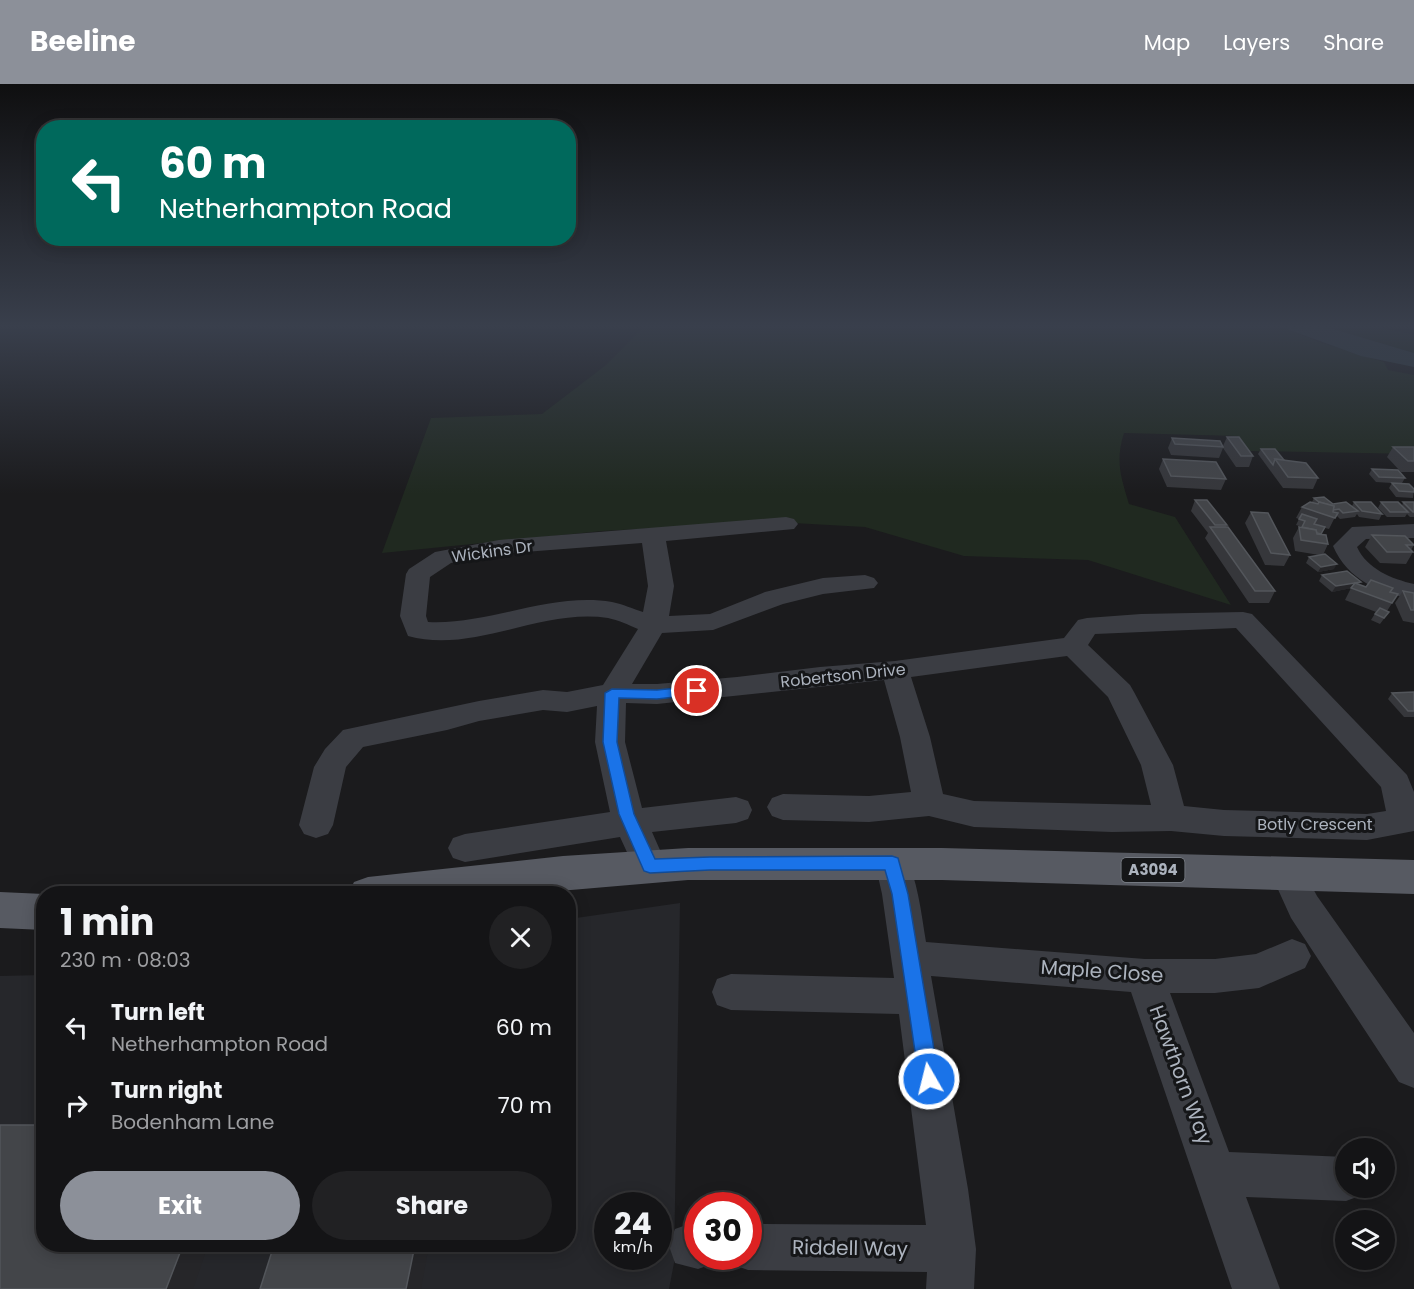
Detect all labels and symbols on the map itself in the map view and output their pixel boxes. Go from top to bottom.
street label: Wickins Dr [450,534,534,569]
street label: Robertson Drive [779,657,907,694]
pin [671,665,722,716]
street label: Botly Crescent [1257,813,1373,836]
road number: A3094 [1122,858,1184,882]
street label: Maple Close [1040,953,1164,989]
street label: Hawthorn Way [1143,1001,1219,1149]
position arrow [897,1047,961,1111]
speed limit sign: 30 [684,1192,762,1270]
street label: Riddell Way [792,1233,908,1263]

